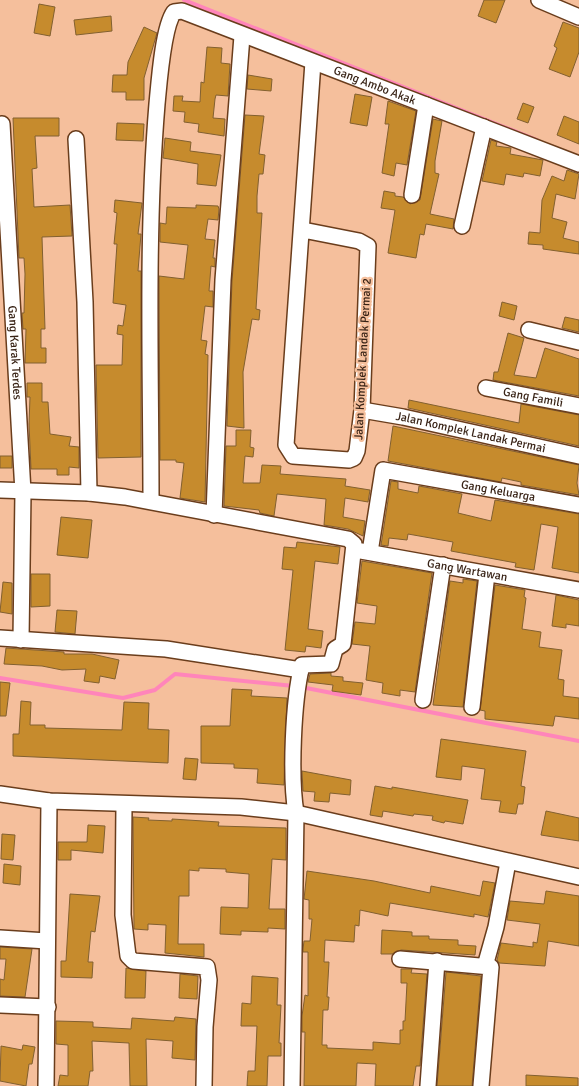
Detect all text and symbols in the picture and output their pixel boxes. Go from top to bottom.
street label: Gang Ambo Akak [331,63,418,108]
street label: Jalan Komplek Landak Permai 2 [351,278,375,440]
street label: Gang Karak Terdes [5,305,25,400]
street label: Gang Famili [502,384,564,410]
street label: Jalan Komplek Landak Permai [395,408,547,456]
street label: Gang Keluarga [460,477,536,505]
street label: Gang Wartawan [426,555,509,585]

